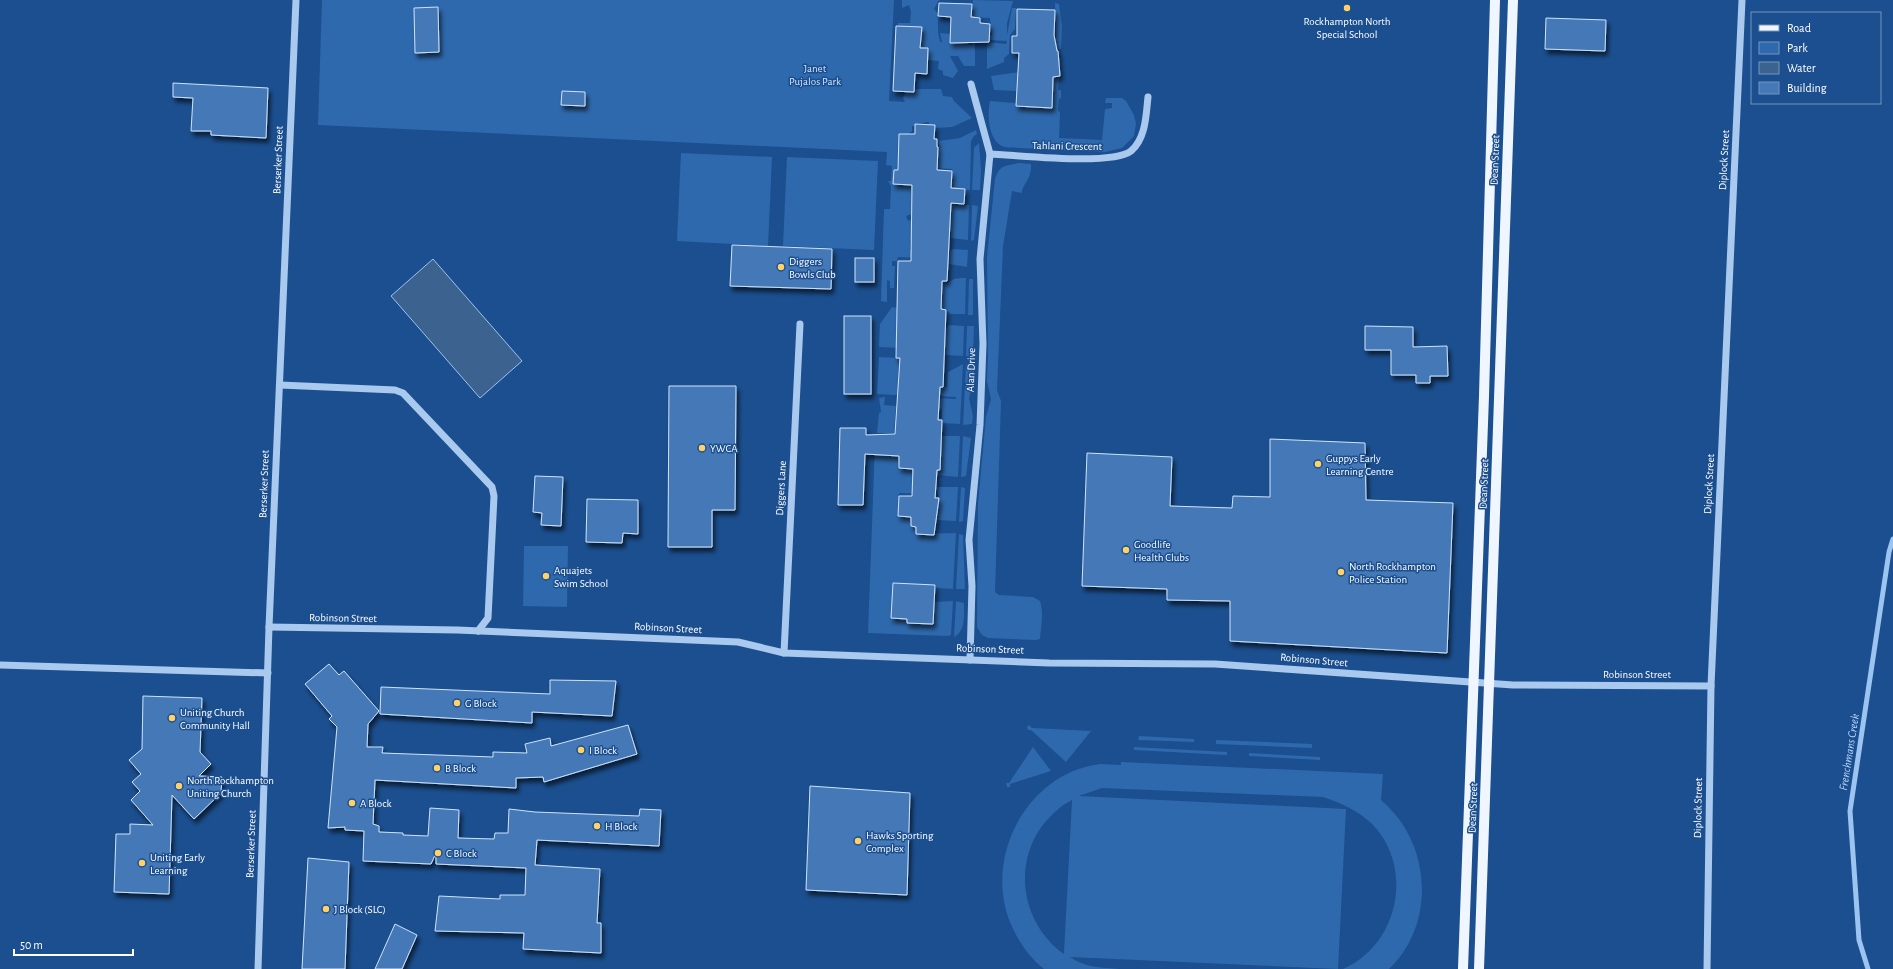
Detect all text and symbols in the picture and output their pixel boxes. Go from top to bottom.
marker: Rockhampton North Special School [1342,3,1352,13]
legend [1751,12,1881,104]
place label: Rockhampton North Special School [1304,16,1390,40]
text: Road [1787,22,1811,34]
text: Park [1787,42,1808,54]
text: Water [1787,62,1816,74]
park label: Janet Pujalos Park [789,63,841,87]
text: Building [1787,82,1827,94]
street label: Berserker Street [271,125,285,194]
street label: Diplock Street [1717,129,1731,190]
street label: Dean Street [1489,134,1501,185]
street label: Tahlani Crescent [1032,140,1103,152]
place label: Diggers Bowls Club [789,256,836,280]
marker: Diggers Bowls Club [776,262,786,272]
street label: Alan Drive [965,348,977,392]
marker: YWCA [697,443,707,453]
place label: YWCA [710,443,738,454]
street label: Berserker Street [257,449,271,518]
place label: Guppys Early Learning Centre [1326,453,1394,477]
street label: Diplock Street [1702,453,1716,514]
street label: Dean Street [1478,458,1490,509]
marker: Guppys Early Learning Centre [1313,459,1323,469]
street label: Diggers Lane [774,460,788,516]
place label: Goodlife Health Clubs [1134,539,1189,563]
marker: Goodlife Health Clubs [1121,545,1131,555]
place label: North Rockhampton Police Station [1349,561,1436,585]
place label: Aquajets Swim School [554,565,608,589]
marker: North Rockhampton Police Station [1336,567,1346,577]
marker: Aquajets Swim School [541,571,551,581]
street label: Robinson Street [309,612,377,624]
street label: Robinson Street [634,621,703,635]
street label: Robinson Street [956,642,1025,656]
street label: Robinson Street [1280,652,1349,668]
street label: Robinson Street [1603,669,1671,680]
marker: G Block [452,698,462,708]
place label: G Block [465,698,497,709]
place label: Uniting Church Community Hall [180,707,250,731]
water label: Frenchmans Creek [1837,712,1861,791]
marker: Uniting Church Community Hall [167,713,177,723]
marker: I Block [576,745,586,755]
place label: I Block [589,745,617,756]
marker: B Block [432,763,442,773]
place label: B Block [445,763,476,774]
place label: North Rockhampton Uniting Church [187,775,274,799]
street label: Diplock Street [1692,777,1704,838]
marker: North Rockhampton Uniting Church [174,781,184,791]
street label: Dean Street [1467,782,1479,833]
marker: A Block [347,798,357,808]
place label: A Block [360,798,391,809]
street label: Berserker Street [244,809,258,878]
marker: H Block [592,821,602,831]
place label: H Block [605,821,638,832]
place label: Hawks Sporting Complex [866,830,934,854]
marker: Hawks Sporting Complex [853,836,863,846]
marker: C Block [433,848,443,858]
place label: C Block [446,848,477,859]
place label: Uniting Early Learning [150,852,205,876]
marker: Uniting Early Learning [137,858,147,868]
marker: J Block (SLC) [321,904,331,914]
place label: J Block (SLC) [334,904,386,915]
scale bar [14,931,133,957]
text: 50 m [20,939,43,951]

